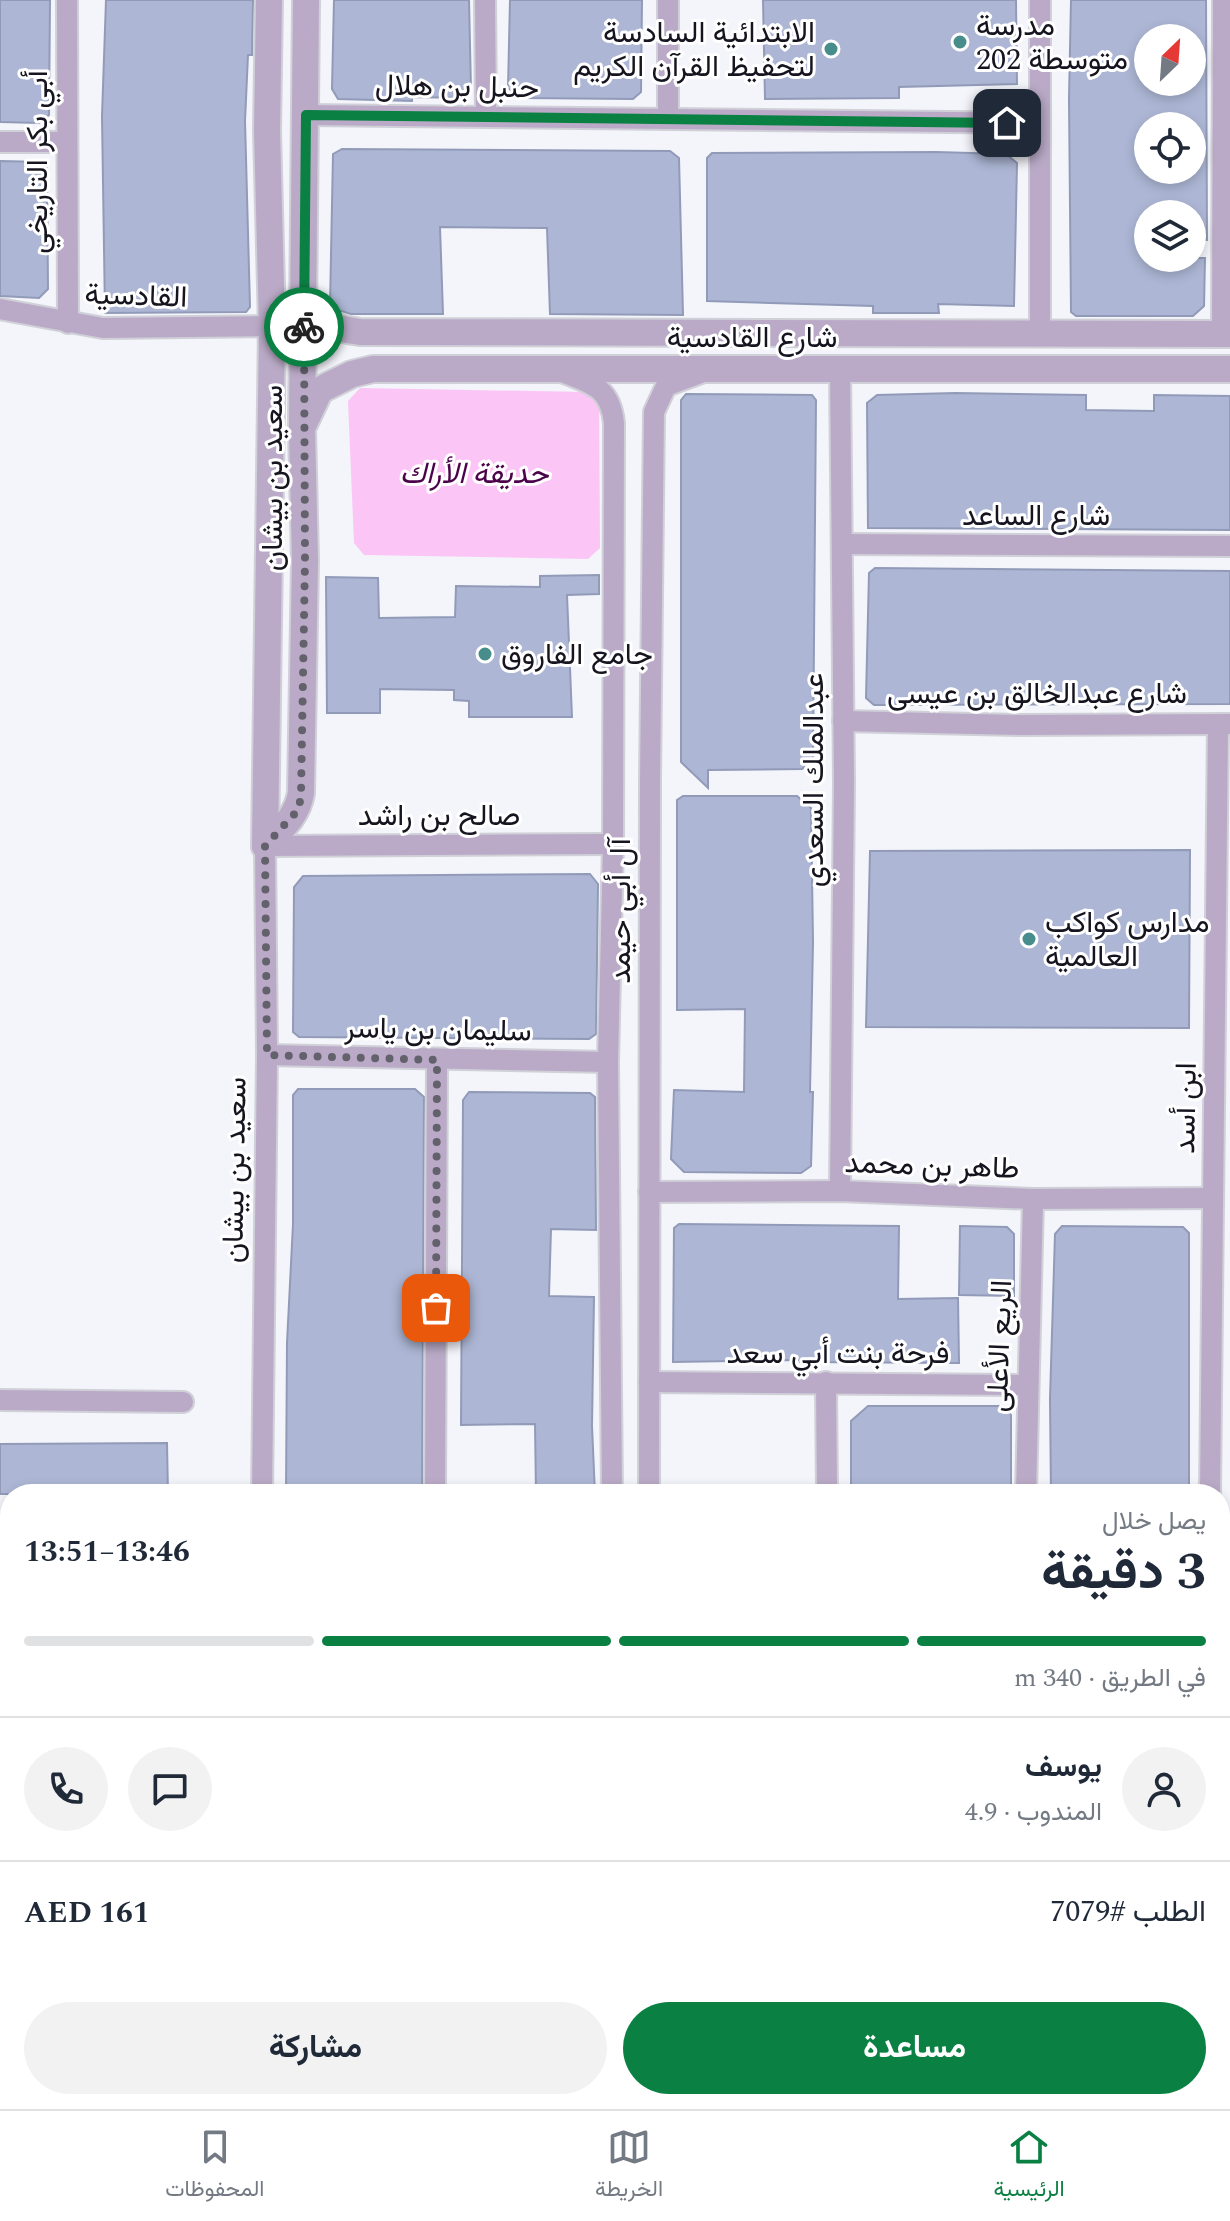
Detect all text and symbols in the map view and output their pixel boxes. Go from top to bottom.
place label: مدرسة متوسطة 202 [976,3,1128,83]
place label: الابتدائية السادسة لتحفيظ القرآن الكريم [573,10,815,90]
north arrow [1134,24,1206,96]
map controls [1134,24,1206,272]
marker: مدرسة متوسطة 202 [951,33,969,51]
marker: الابتدائية السادسة لتحفيظ القرآن الكريم [822,40,840,58]
street label: حنبل بن هلال [374,63,540,111]
street label: أبي بكر التاريخي [15,70,61,254]
pin [973,89,1041,157]
icon: home [985,101,1029,145]
button: locate [1134,112,1206,184]
button: layers [1134,200,1206,272]
street label: القادسية [84,271,188,321]
courier [264,287,344,367]
icon: bike [282,305,326,349]
street label: شارع القادسية [667,315,837,361]
street label: سعيد بن بيشان [250,385,296,571]
park label: حديقة الأراك [400,451,549,497]
street label: شارع الساعد [962,493,1110,539]
place label: جامع الفاروق [501,632,653,678]
marker: جامع الفاروق [476,645,494,663]
street label: شارع عبدالخالق بن عيسى [887,671,1187,717]
street label: عبدالملك السعدي [791,673,837,887]
street label: صالح بن راشد [358,793,520,839]
street label: آل أبي حيمد [598,836,644,984]
place label: مدارس كواكب العالمية [1045,900,1210,980]
marker: مدارس كواكب العالمية [1020,930,1038,948]
street label: سليمان بن ياسر [343,1005,532,1055]
street label: ابن أسد [1162,1062,1210,1154]
street label: سعيد بن بيشان [210,1076,260,1264]
street label: طاهر بن محمد [844,1140,1020,1192]
pin [402,1274,470,1342]
street label: الريع الأعلى [975,1279,1025,1413]
icon: bag [414,1286,458,1330]
street label: فرحة بنت أبي سعد [727,1331,949,1377]
text: يصل خلال [1102,1501,1206,1541]
text: 13:46–13:51 [24,1529,190,1575]
text: 3 دقيقة [1041,1533,1206,1612]
text: في الطريق · 340 m [1014,1658,1206,1698]
text: يوسف [1025,1744,1102,1790]
button: phone [24,1747,108,1831]
button: chat [128,1747,212,1831]
button: person [1122,1747,1206,1831]
text: المندوب · 4.9 [965,1792,1102,1832]
text: الطلب #7079 [1050,1889,1206,1935]
text: AED 161 [24,1890,150,1936]
button: مشاركة [24,2002,607,2094]
button: مساعدة [623,2002,1206,2094]
tab: المحفوظات [165,2125,264,2208]
tab: الخريطة [595,2125,663,2208]
tab: الرئيسية [994,2125,1065,2208]

